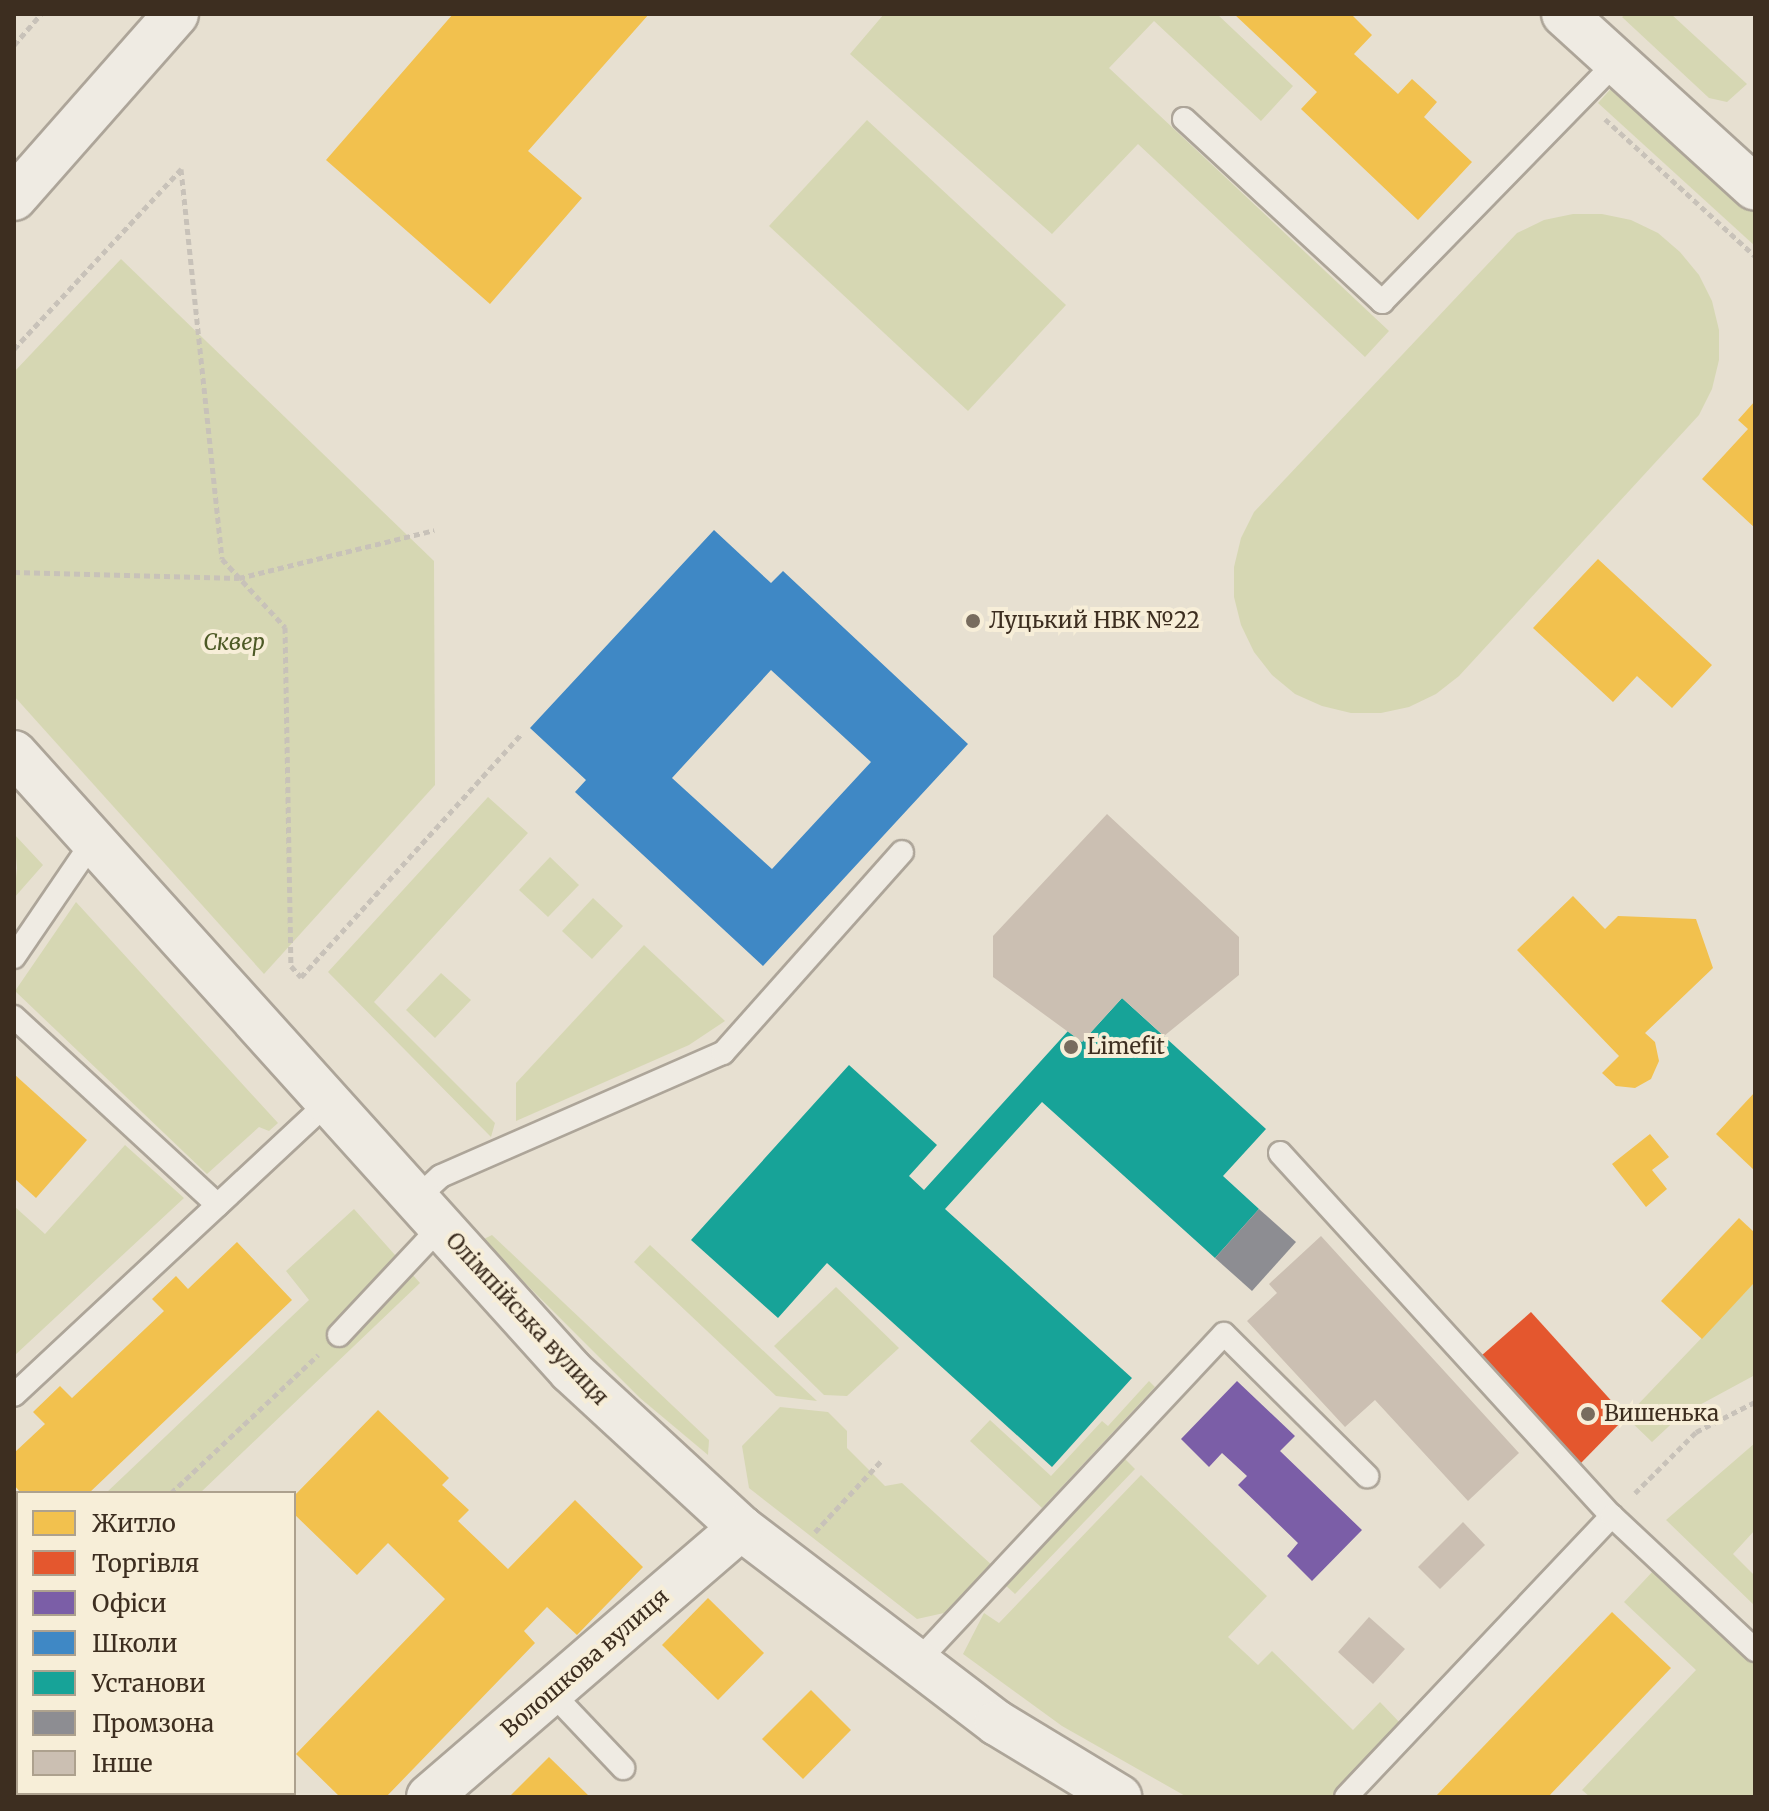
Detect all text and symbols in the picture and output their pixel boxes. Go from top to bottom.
place label: Луцький НВК №22 [989,608,1200,634]
marker: Луцький НВК №22 [964,612,982,630]
park label: Сквер [203,630,265,656]
place label: Limefit [1087,1034,1165,1060]
marker: Limefit [1062,1038,1080,1056]
street label: Олімпійська вулиця [440,1227,614,1411]
place label: Вишенька [1604,1401,1719,1427]
marker: Вишенька [1579,1405,1597,1423]
legend [16,1491,296,1795]
text: Житло [92,1508,176,1539]
text: Торгівля [92,1548,199,1579]
street label: Волошкова вулиця [496,1583,674,1743]
text: Офіси [92,1588,167,1619]
text: Школи [92,1628,178,1659]
text: Установи [92,1668,206,1699]
text: Промзона [92,1708,214,1739]
text: Інше [92,1748,152,1779]

